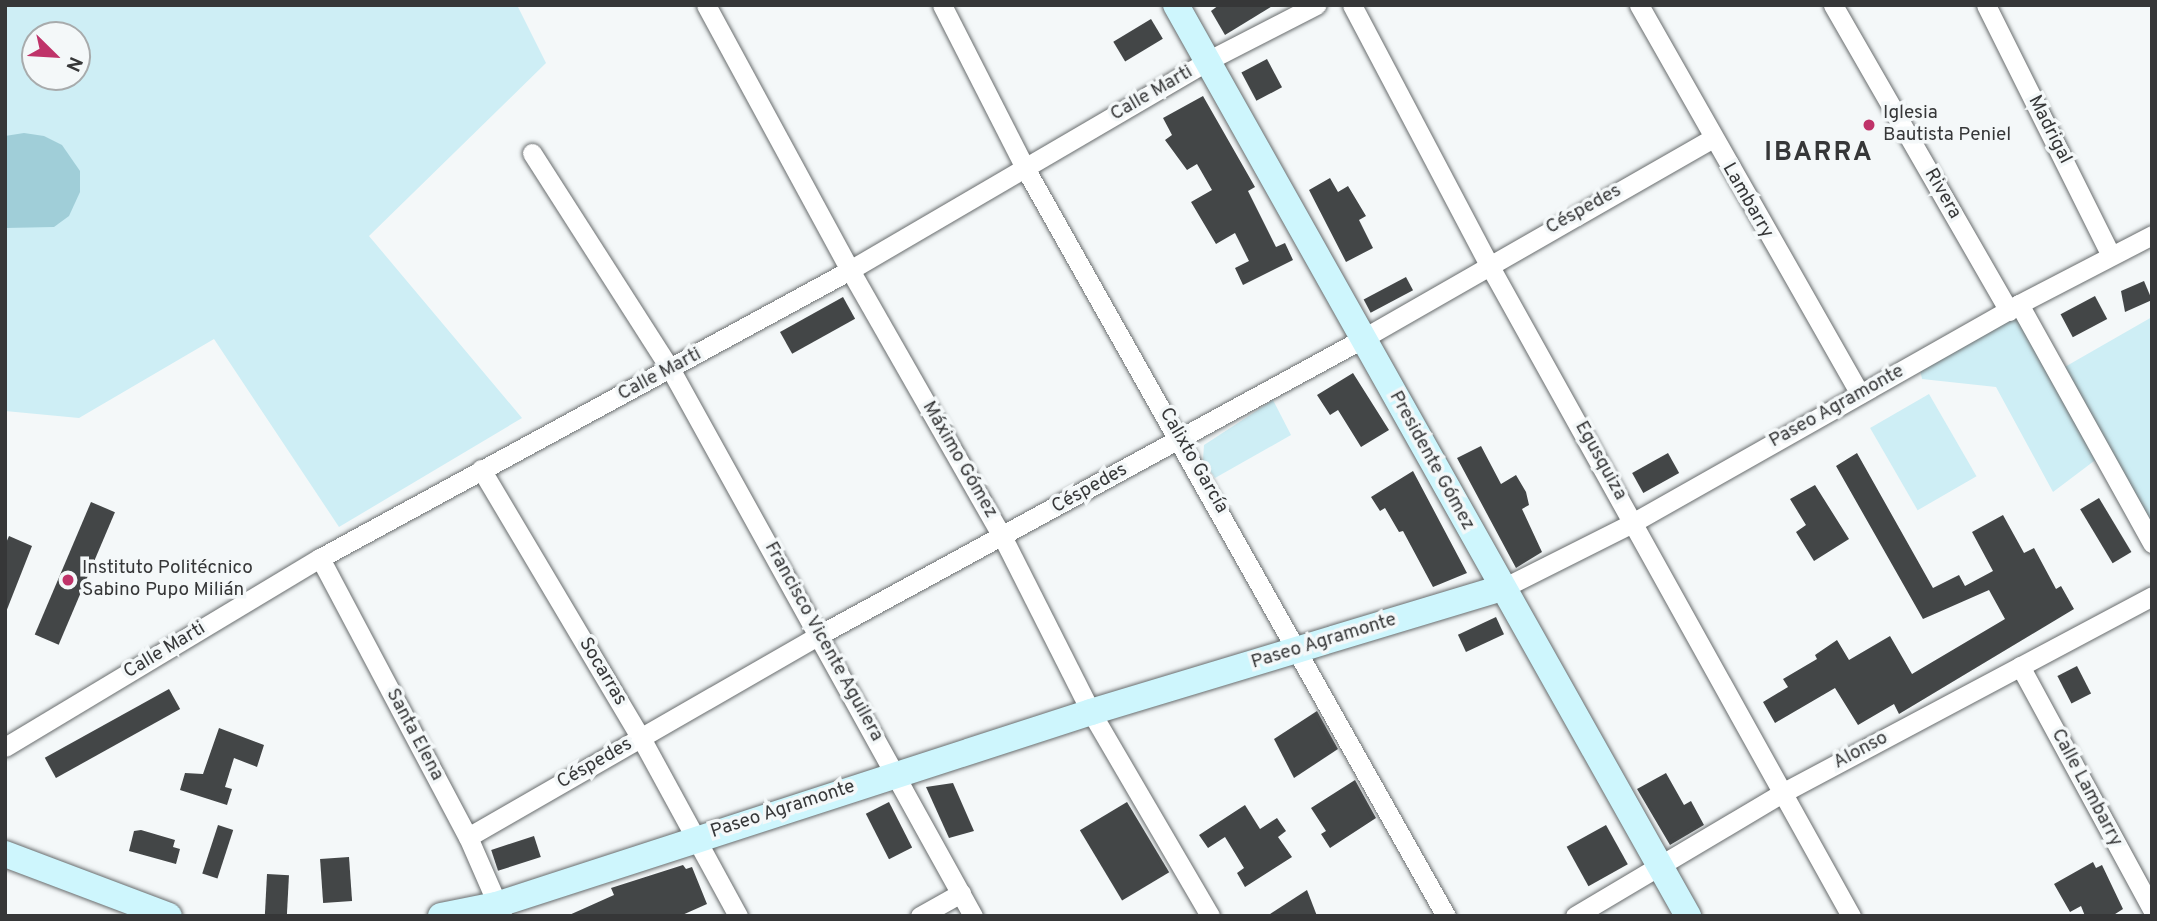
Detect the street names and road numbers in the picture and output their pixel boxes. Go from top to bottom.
street label: Calle Marti [1107,61,1197,127]
street label: Madrigal [2022,92,2076,168]
street label: Lambarry [1716,159,1778,243]
street label: Rivera [1918,165,1966,223]
street label: Céspedes [1542,180,1626,240]
street label: Calle Marti [614,344,706,406]
street label: Paseo Agramonte [1765,360,1909,454]
street label: Presidente Gómez [1383,387,1479,535]
street label: Máximo Gómez [916,398,1002,522]
street label: Calixto García [1154,404,1232,518]
street label: Egusquiza [1569,418,1631,504]
street label: Céspedes [1048,459,1132,519]
street label: Francisco Vicente Aguilera [758,538,888,746]
street label: Paseo Agramonte [1248,609,1400,675]
street label: Calle Marti [120,618,210,684]
street label: Socarras [573,634,631,710]
street label: Santa Elena [380,685,448,785]
street label: Calle Lambarry [2045,725,2127,851]
street label: Alonso [1830,727,1892,775]
street label: Céspedes [553,733,637,795]
street label: Paseo Agramonte [708,776,858,844]

